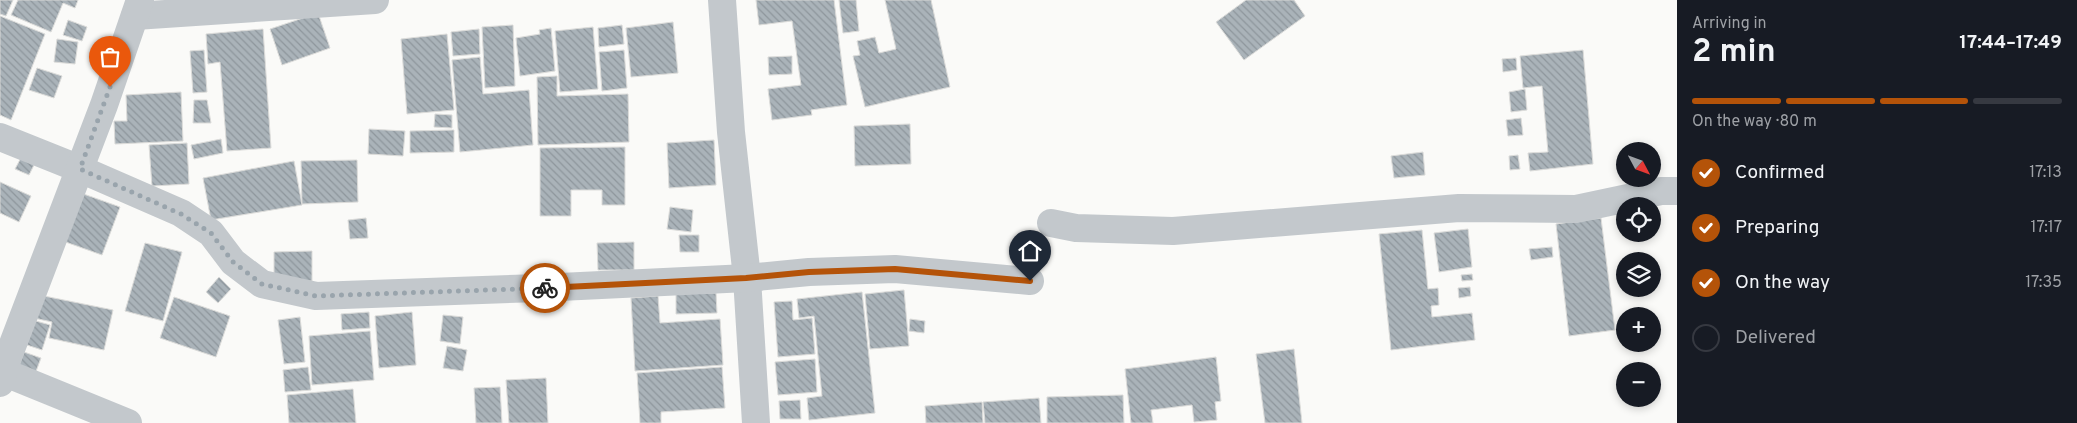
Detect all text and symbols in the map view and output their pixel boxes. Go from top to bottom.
text: Arriving in [1692,14,1767,34]
text: 17:44–17:49 [1959,31,2062,55]
text: 2 min [1692,33,1776,73]
pin [89,36,131,87]
icon: bag [96,43,124,71]
text: On the way · 80 m [1692,112,1817,132]
north arrow [1616,142,1661,188]
map controls [1616,142,1661,407]
icon: check [1692,159,1720,187]
text: Confirmed [1735,161,1825,185]
text: 17:13 [2029,163,2062,183]
button: locate [1616,197,1661,242]
icon: check [1692,214,1720,242]
text: Preparing [1735,216,1819,240]
text: 17:17 [2031,218,2062,238]
pin [1009,230,1051,281]
icon: home [1016,237,1044,265]
button: layers [1616,252,1661,297]
courier [520,263,570,313]
icon: check [1692,269,1720,297]
text: On the way [1735,271,1830,295]
text: 17:35 [2025,273,2062,293]
icon: bike [531,274,559,302]
button: + [1616,307,1661,352]
text: Delivered [1735,326,1816,350]
button: − [1616,362,1661,407]

